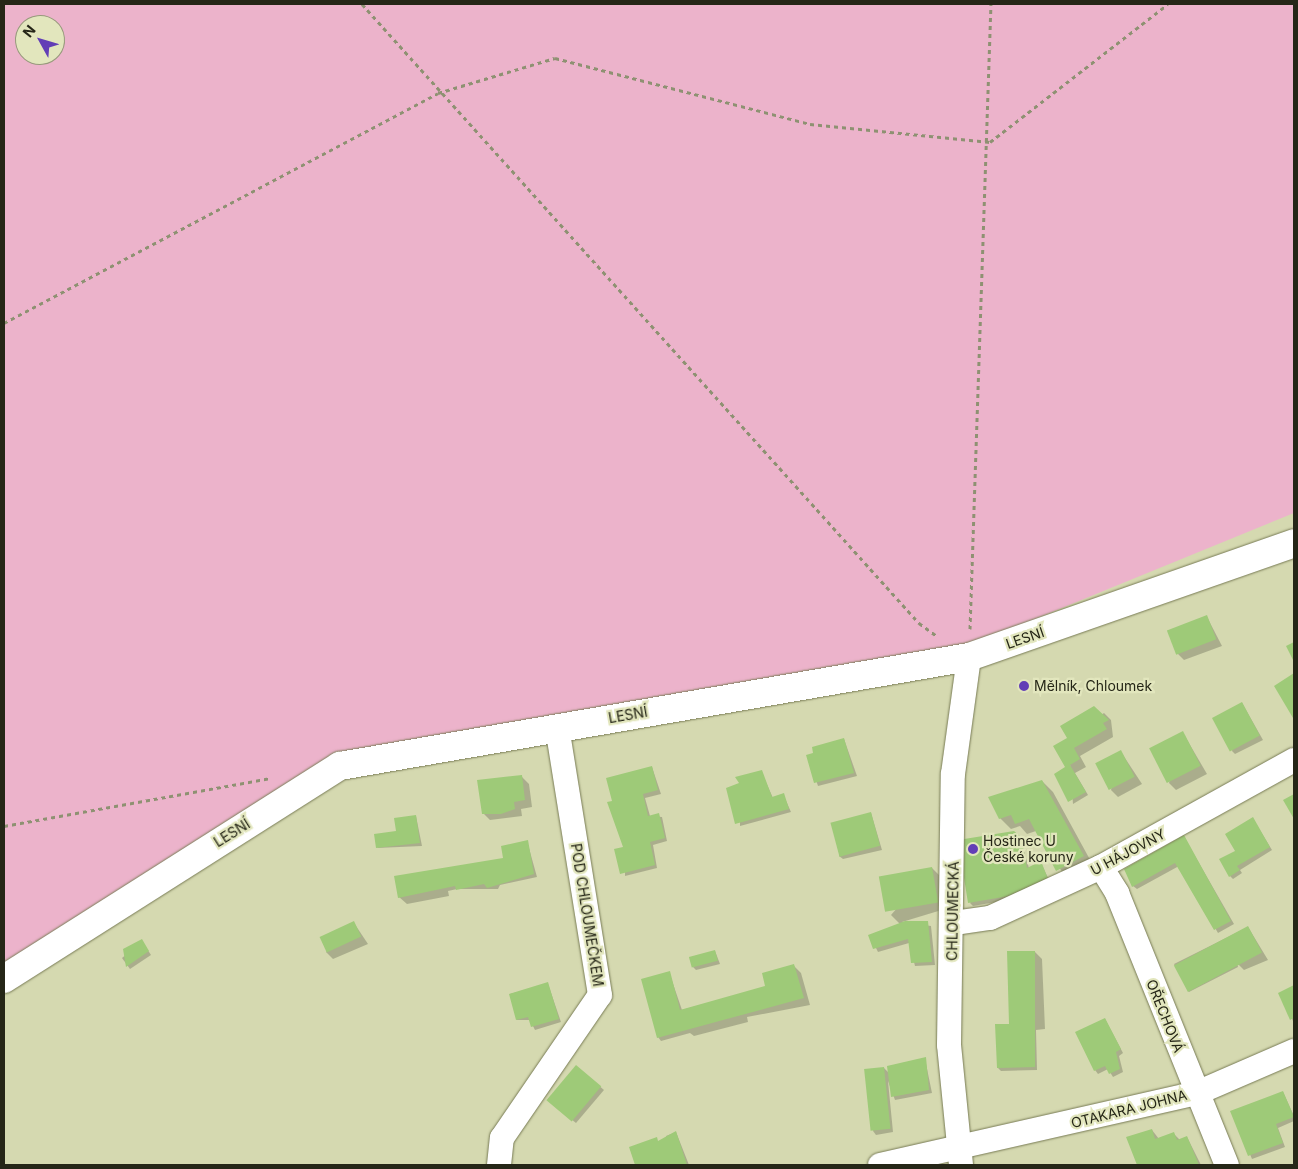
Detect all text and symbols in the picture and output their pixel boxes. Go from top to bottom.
north arrow [15,15,65,65]
text: N [19,21,39,40]
street label: LESNÍ [1004,624,1046,652]
place label: Mělník, Chloumek [1034,678,1152,694]
marker: Mělník, Chloumek [1018,680,1030,692]
street label: LESNÍ [607,703,649,727]
street label: LESNÍ [211,815,253,851]
street label: U HÁJOVNY [1088,825,1168,879]
place label: Hostinec U České koruny [983,833,1073,866]
street label: POD CHLOUMEČKEM [567,842,607,988]
marker: Hostinec U České koruny [967,843,979,855]
street label: CHLOUMECKÁ [944,861,962,961]
street label: OŘECHOVÁ [1143,977,1187,1055]
street label: OTAKARA JOHNA [1069,1086,1189,1132]

